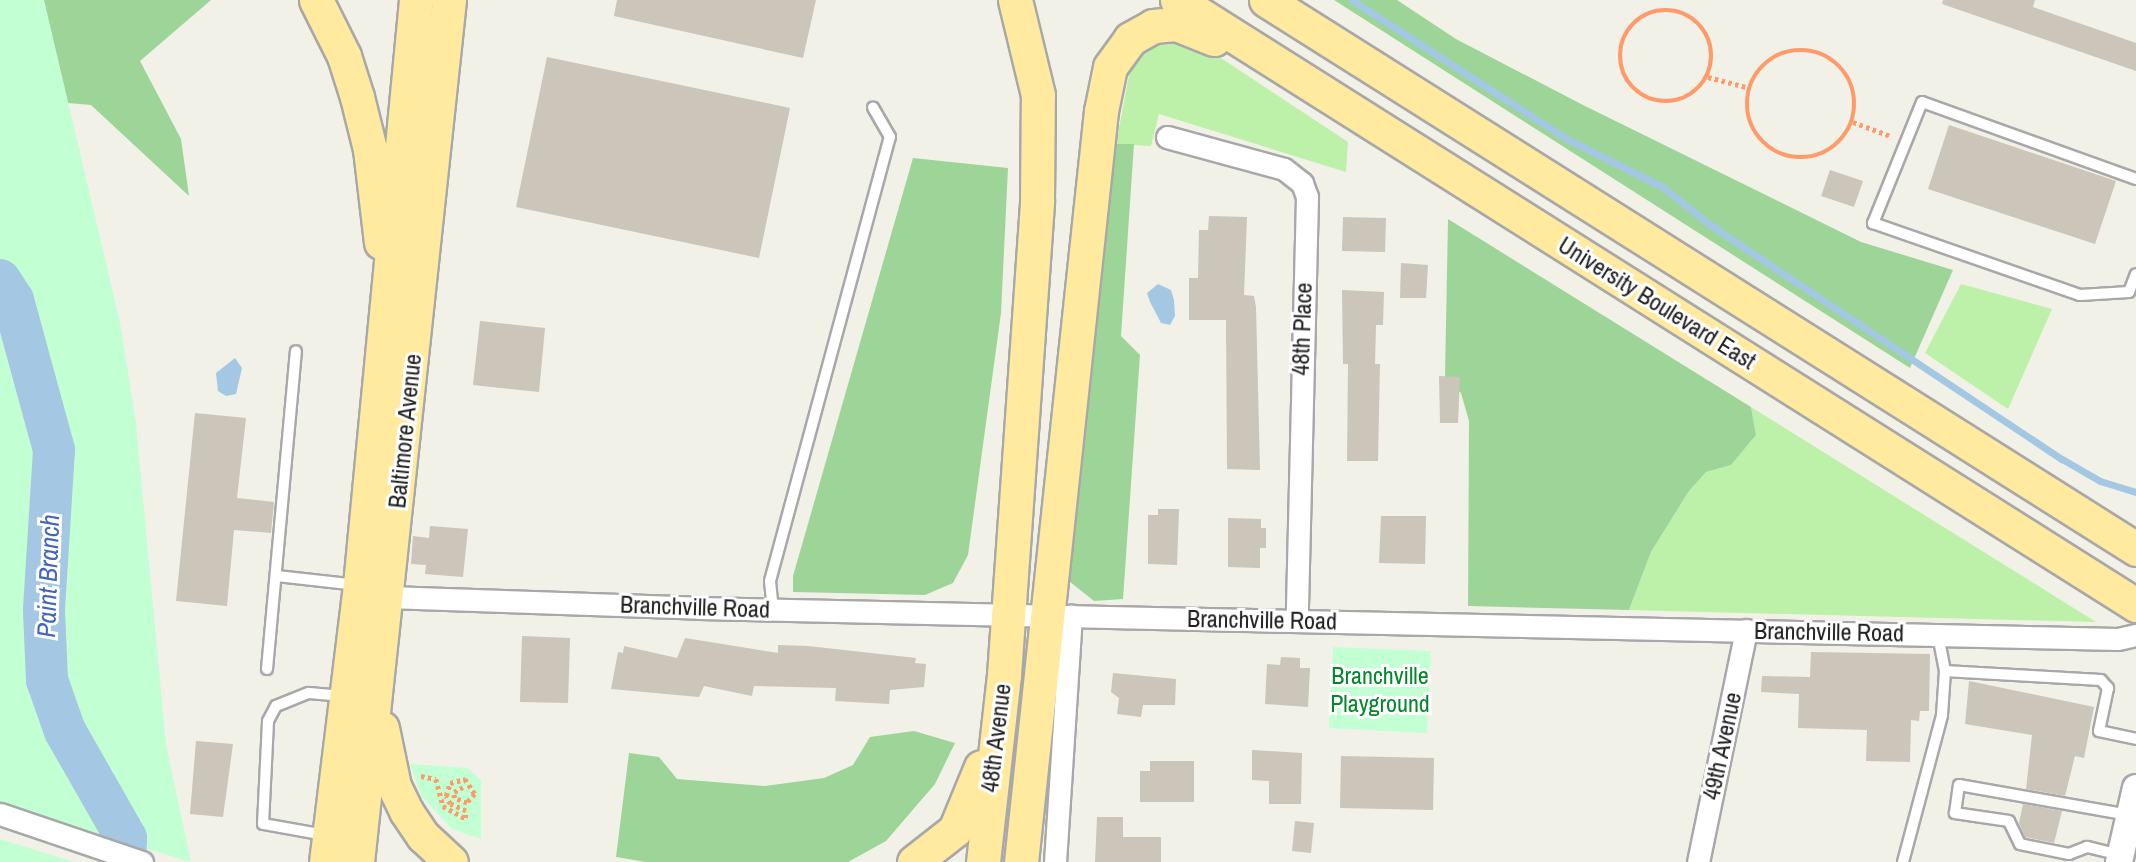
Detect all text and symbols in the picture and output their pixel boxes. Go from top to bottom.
street label: University Boulevard East [1553,231,1761,375]
street label: 48th Place [1286,282,1318,376]
street label: Baltimore Avenue [383,352,427,510]
water label: Paint Branch [30,514,66,638]
street label: Branchville Road [620,590,770,624]
street label: Branchville Road [1187,604,1337,636]
street label: Branchville Road [1754,616,1904,648]
park label: Branchville Playground [1330,662,1430,718]
street label: 48th Avenue [975,682,1017,794]
street label: 49th Avenue [1696,689,1748,803]

